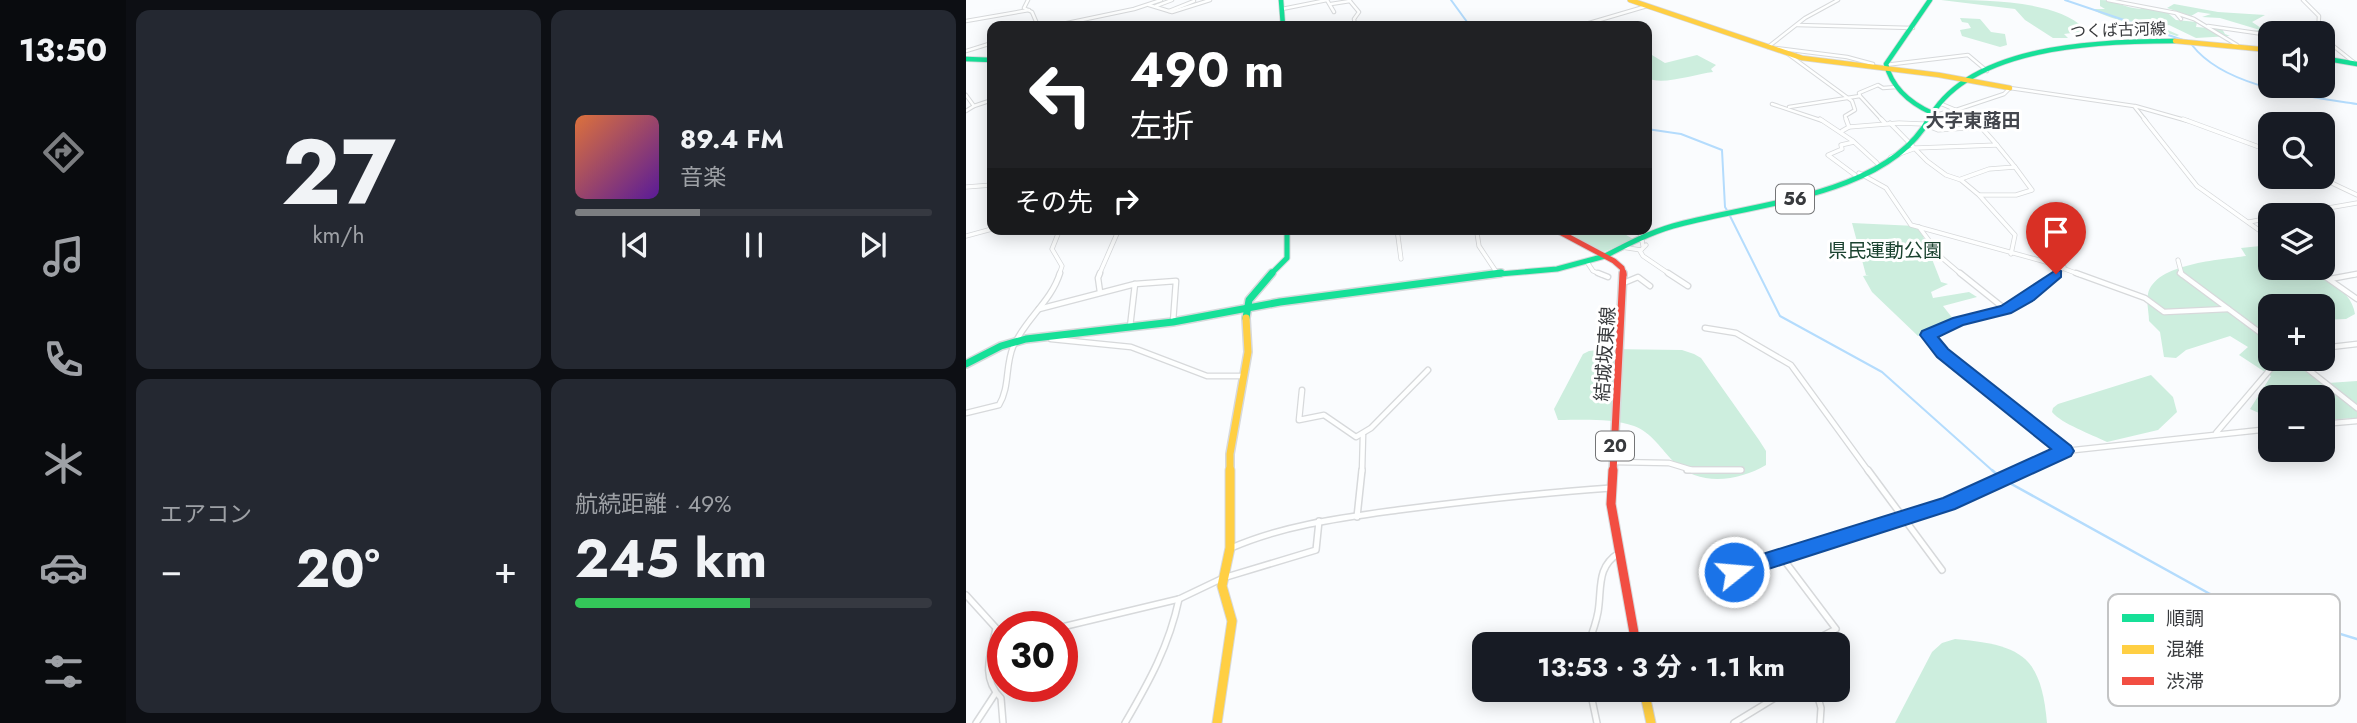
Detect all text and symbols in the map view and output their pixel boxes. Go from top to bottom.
street label: つくば古河線 [2070,17,2166,43]
map controls [2258,21,2335,462]
button: sound [2258,21,2335,98]
text: 13:50 [19,27,107,73]
text: 490 m [1130,35,1284,105]
icon: left [1015,49,1106,140]
text: 左折 [1130,103,1194,149]
text: 27 [281,107,396,238]
district label: 大字東蕗田 [1925,107,2021,134]
button: search [2258,112,2335,189]
text: 89.4 FM [680,120,784,158]
icon: directions [39,128,88,177]
text: 音楽 [680,160,726,194]
icon: right [1107,182,1145,220]
text: その先 [1015,183,1093,221]
road number: 56 [1776,184,1814,214]
pin [2026,202,2086,274]
button: layers [2258,203,2335,280]
icon: arrive [2037,213,2075,251]
text: km/h [313,218,364,252]
icon: previous [616,226,654,264]
icon: pause [735,226,773,264]
icon: next [854,226,892,264]
icon: music [39,232,88,281]
park label: 県民運動公園 [1828,237,1942,264]
button: + [2258,294,2335,371]
street label: 結城坂東線 [1588,306,1622,402]
icon: phone [39,335,88,384]
button: − [2258,385,2335,462]
road number: 20 [1596,432,1634,461]
icon: climate [39,439,88,488]
text: 航続距離 · 49% [575,487,732,521]
text: エアコン [160,497,252,531]
text: 245 km [575,521,767,597]
text: 20° [296,531,380,607]
position arrow [1697,535,1771,609]
text: − [160,542,182,597]
text: + [494,542,517,597]
icon: car [39,543,88,592]
legend [2108,594,2340,706]
text: 順調 [2166,605,2204,632]
speed limit sign: 30 [987,611,1078,702]
text: 混雑 [2166,636,2204,663]
icon: filters [39,647,88,696]
text: 13:53 · 3 分 · 1.1 km [1537,648,1785,686]
text: 渋滞 [2166,668,2204,695]

